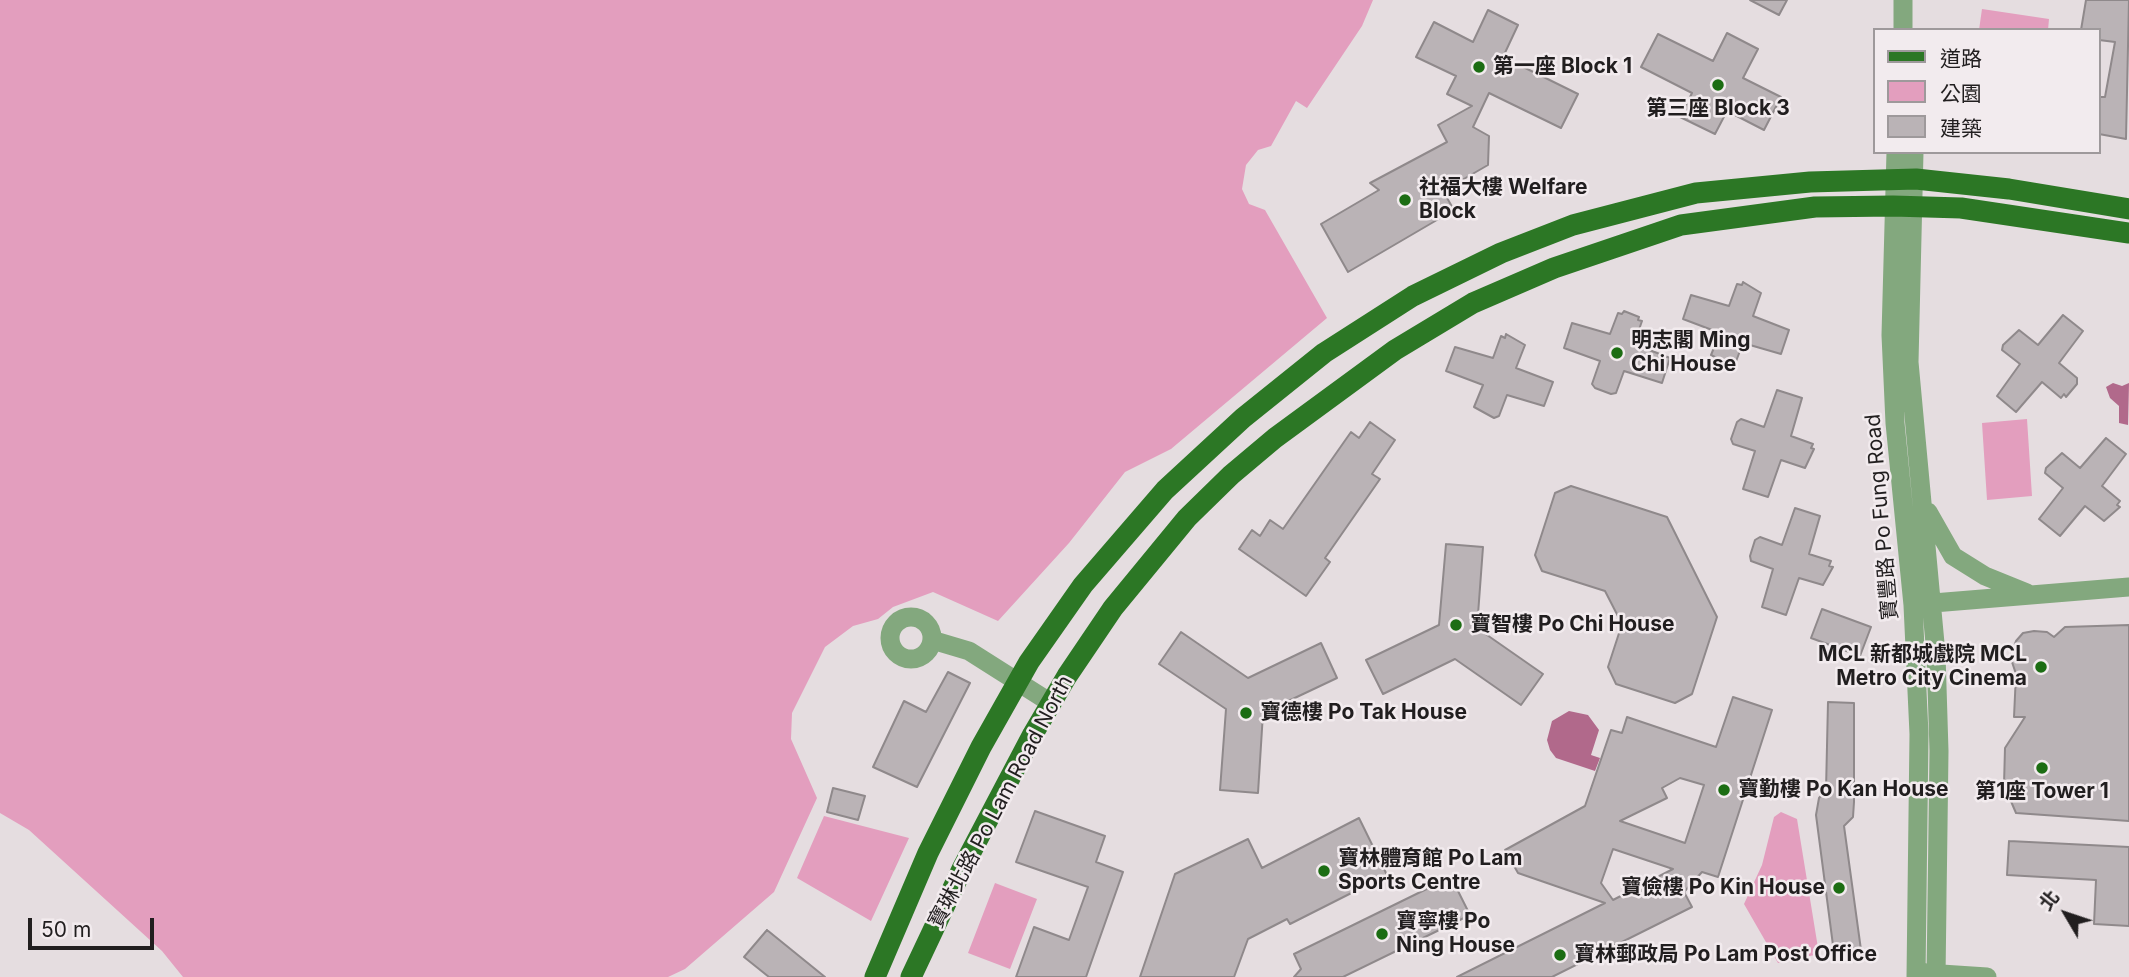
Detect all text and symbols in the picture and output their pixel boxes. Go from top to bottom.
legend [1874,28,2101,154]
text: 道路 [1940,46,1982,71]
place label: 第一座 Block 1 [1493,54,1632,80]
marker: 第一座 Block 1 [1471,59,1487,75]
marker: 第三座 Block 3 [1710,77,1726,93]
text: 公園 [1940,81,1982,106]
place label: 第三座 Block 3 [1646,96,1790,122]
text: 建築 [1940,116,1982,141]
place label: 社福大樓 Welfare Block [1419,175,1588,225]
marker: 社福大樓 Welfare Block [1397,192,1413,208]
place label: 明志閣 Ming Chi House [1631,328,1751,378]
marker: 明志閣 Ming Chi House [1609,345,1625,361]
street label: 寶豐路 Po Fung Road [1860,413,1904,621]
place label: 寶智樓 Po Chi House [1470,612,1674,638]
marker: 寶智樓 Po Chi House [1448,617,1464,633]
place label: MCL 新都城戲院 MCL Metro City Cinema [1818,642,2027,692]
marker: MCL 新都城戲院 MCL Metro City Cinema [2033,659,2049,675]
street label: 寶琳北路 Po Lam Road North [924,672,1078,932]
place label: 寶德樓 Po Tak House [1260,700,1467,726]
marker: 寶德樓 Po Tak House [1238,705,1254,721]
marker: 第1座 Tower 1 [2034,760,2050,776]
place label: 寶勤樓 Po Kan House [1738,777,1949,803]
place label: 第1座 Tower 1 [1975,779,2109,805]
marker: 寶勤樓 Po Kan House [1716,782,1732,798]
place label: 寶林體育館 Po Lam Sports Centre [1338,846,1522,896]
marker: 寶林體育館 Po Lam Sports Centre [1316,863,1332,879]
place label: 寶儉樓 Po Kin House [1621,875,1825,901]
north arrow [2031,879,2101,949]
marker: 寶儉樓 Po Kin House [1831,880,1847,896]
text: 北 [2034,886,2064,915]
scale bar [32,904,158,948]
place label: 寶寧樓 Po Ning House [1396,909,1515,959]
text: 50 m [41,917,91,942]
marker: 寶寧樓 Po Ning House [1374,926,1390,942]
place label: 寶林郵政局 Po Lam Post Office [1574,942,1877,968]
marker: 寶林郵政局 Po Lam Post Office [1552,947,1568,963]

